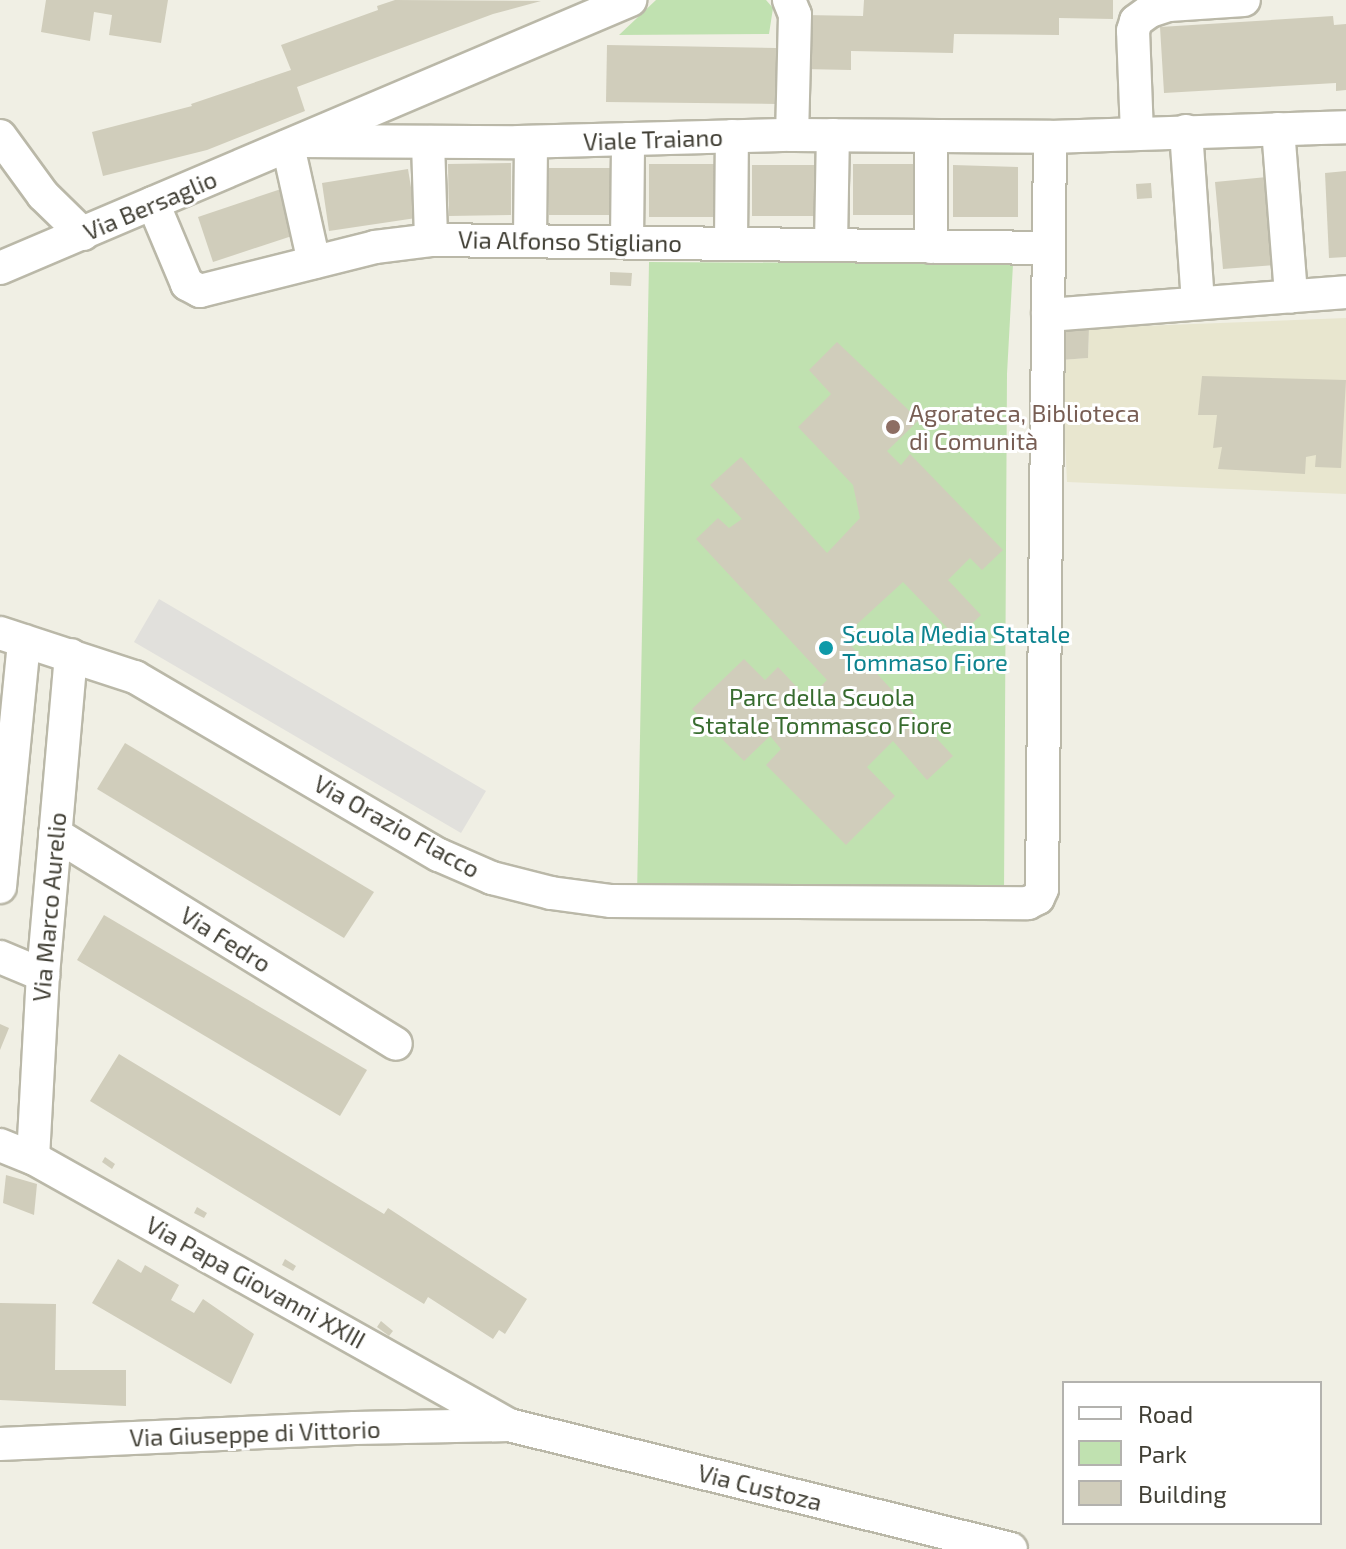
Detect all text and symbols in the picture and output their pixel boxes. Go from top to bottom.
street label: Viale Traiano [582,122,724,156]
street label: Via Bersaglio [79,164,221,246]
street label: Via Alfonso Stigliano [458,225,682,257]
place label: Agorateca, Biblioteca di Comunità [909,399,1140,455]
marker: Agorateca, Biblioteca di Comunità [884,418,902,436]
place label: Scuola Media Statale Tommaso Fiore [842,620,1070,676]
marker: Scuola Media Statale Tommaso Fiore [817,639,835,657]
park label: Parc della Scuola Statale Tommasco Fiore [692,683,952,739]
street label: Via Orazio Flacco [309,769,485,883]
street label: Via Marco Aurelio [26,811,72,1003]
street label: Via Fedro [175,900,277,978]
street label: Via Papa Giovanni XXIII [141,1210,371,1354]
legend [1062,1381,1322,1525]
text: Road [1138,1399,1193,1428]
street label: Via Giuseppe di Vittorio [129,1414,381,1452]
text: Park [1138,1439,1187,1468]
street label: Via Custoza [695,1458,825,1516]
text: Building [1138,1479,1227,1508]

